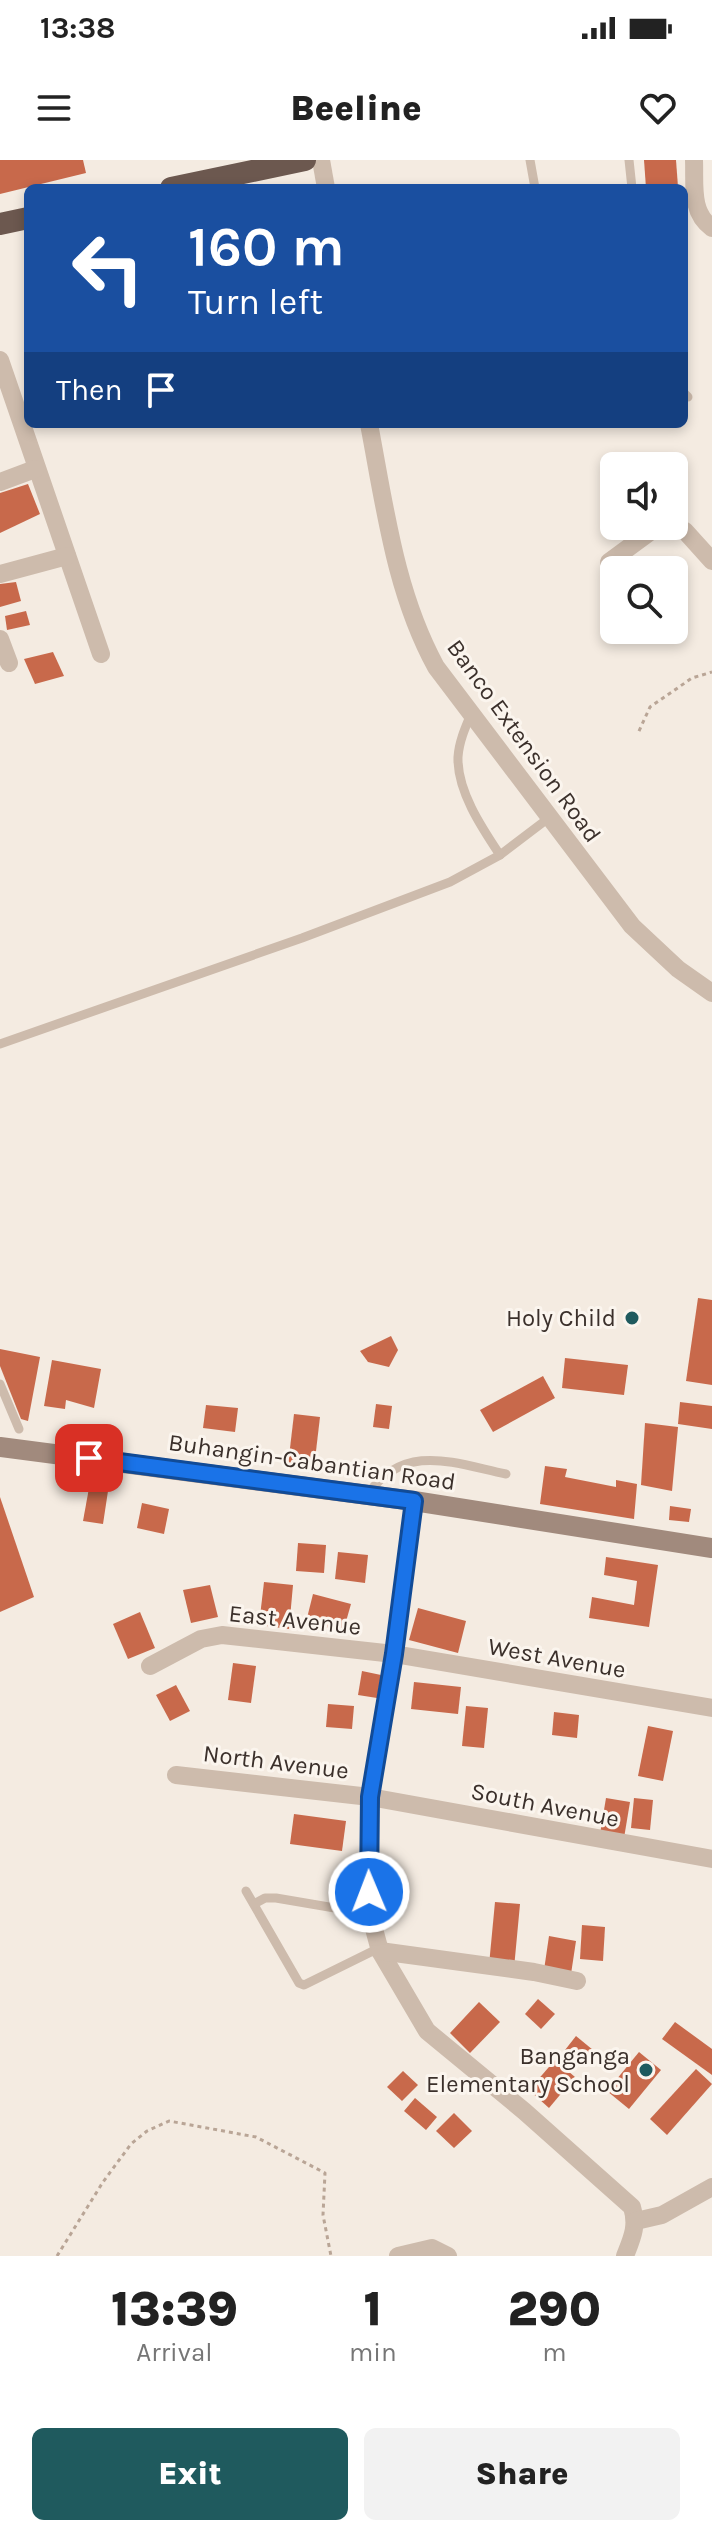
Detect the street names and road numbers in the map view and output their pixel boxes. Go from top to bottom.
street label: Banco Extension Road [441,634,607,848]
street label: Buhangin-Cabantian Road [167,1428,457,1496]
street label: East Avenue [227,1599,363,1641]
street label: West Avenue [486,1632,628,1684]
street label: North Avenue [202,1739,350,1785]
street label: South Avenue [469,1777,621,1833]

